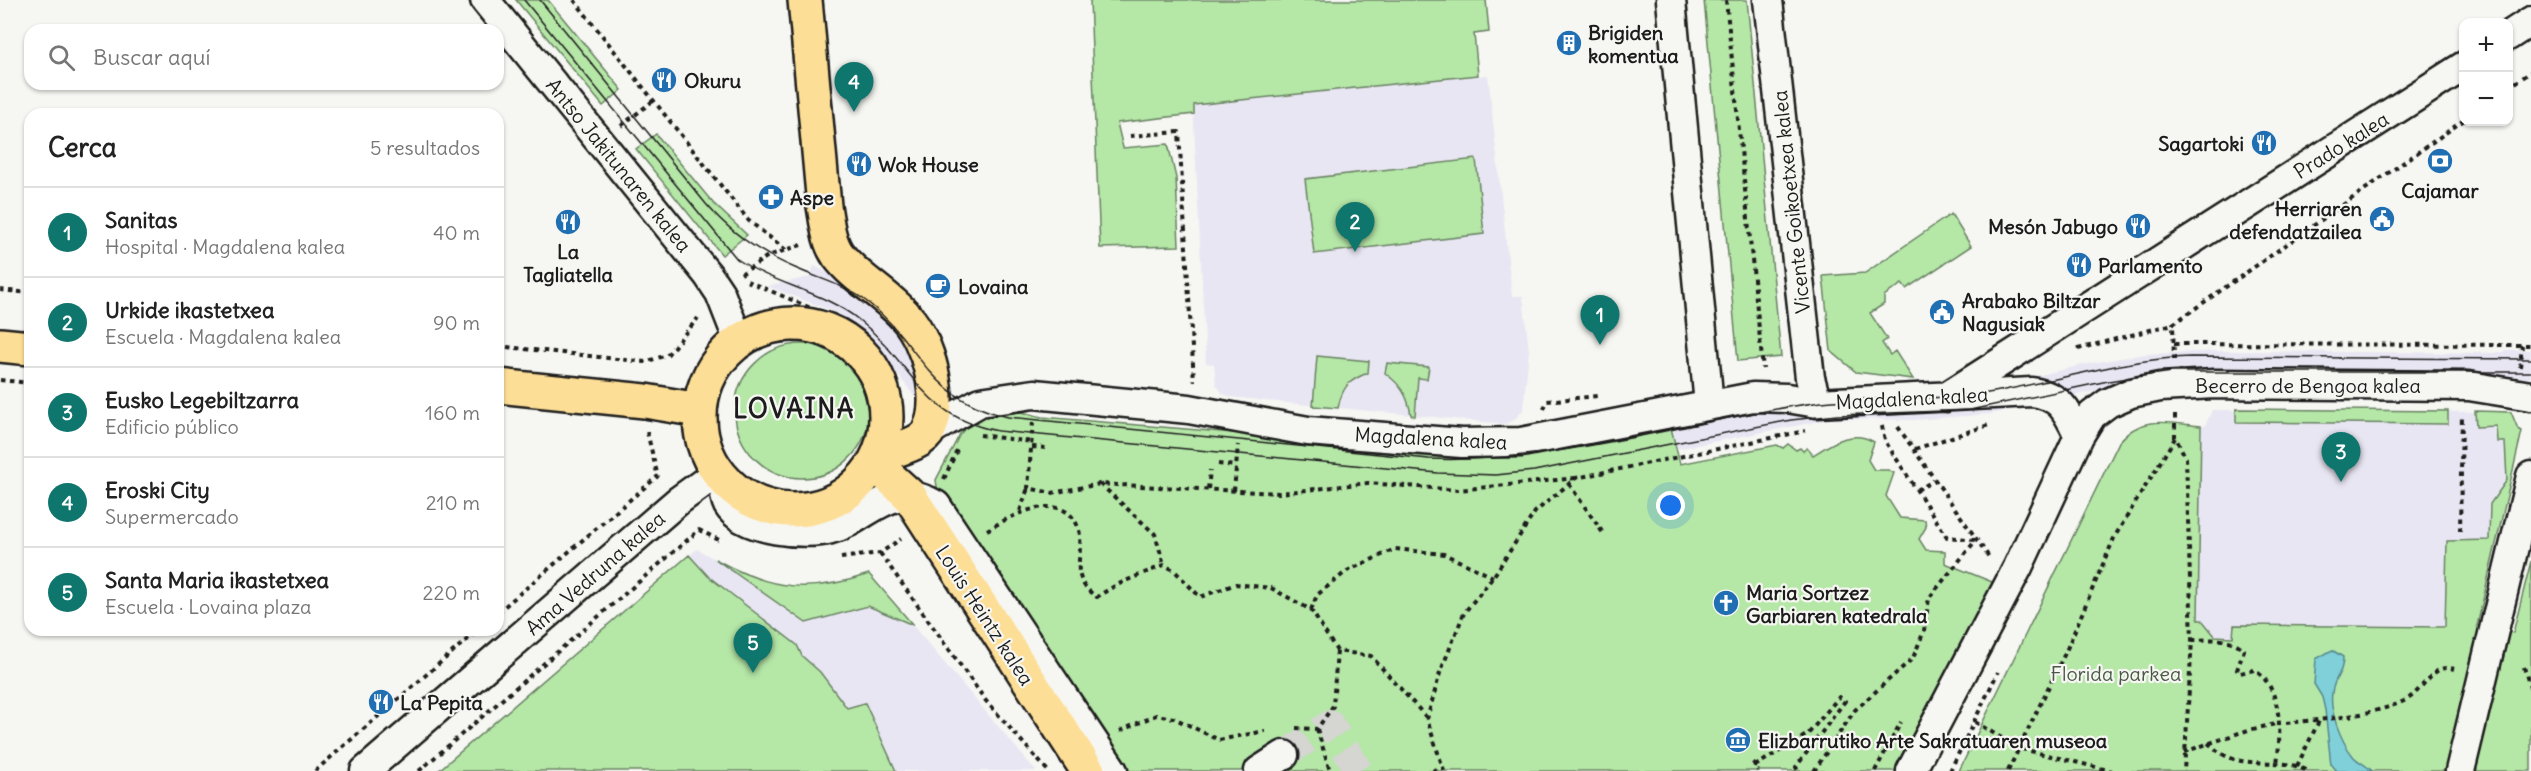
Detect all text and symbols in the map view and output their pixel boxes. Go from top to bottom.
map controls [2459,18,2513,126]
button: + [2459,18,2513,72]
place label: Brigiden komentua [1588,20,1679,68]
search box [24,24,504,90]
building icon: Brigiden komentua [1554,28,1584,58]
icon: search [45,41,78,74]
text: Buscar aquí [93,43,210,71]
pin: 4 [834,63,874,112]
restaurant icon: Okuru [649,65,679,95]
place label: Okuru [684,68,742,93]
button: − [2459,72,2513,126]
street label: Antso Jakitunaren kalea [541,73,697,257]
street label: Vicente Goikoetxea kalea [1767,89,1815,315]
street label: Prado kalea [2289,106,2393,184]
restaurant icon: Sagartoki [2249,128,2279,158]
text: Cerca [48,131,117,164]
place label: Sagartoki [2158,131,2244,156]
text: 5 resultados [370,135,480,160]
bank icon: Cajamar [2425,146,2455,176]
restaurant icon: Wok House [844,149,874,179]
place label: Wok House [878,152,979,177]
place label: Cajamar [2401,178,2480,203]
pharmacy icon: Aspe [756,182,786,212]
place label: Aspe [790,185,834,210]
place label: Herriaren defendatzailea [2229,196,2363,244]
pin: 2 [1336,202,1374,252]
public building icon: Herriaren defendatzailea [2367,204,2397,234]
text: Sanitas [105,206,177,234]
restaurant icon: La Tagliatella [553,207,583,237]
restaurant icon: Mesón Jabugo [2123,211,2153,241]
place label: Mesón Jabugo [1988,214,2118,239]
text: 1 [64,220,71,245]
text: 40 m [433,220,480,245]
text: Hospital · Magdalena kalea [105,234,345,259]
place label: La Tagliatella [523,239,613,287]
restaurant icon: Parlamento [2064,250,2094,280]
place label: Parlamento [2098,253,2203,278]
cafe icon: Lovaina [923,271,953,301]
place label: Lovaina [958,274,1029,299]
place label: Arabako Biltzar Nagusiak [1962,288,2101,336]
text: Urkide ikastetxea [105,296,274,324]
pin: 1 [1580,296,1620,345]
public building icon: Arabako Biltzar Nagusiak [1927,297,1957,327]
text: 2 [62,310,73,335]
text: 90 m [433,310,480,335]
text: Escuela · Magdalena kalea [105,324,341,349]
street label: Becerro de Bengoa kalea [2195,373,2421,398]
street label: Magdalena kalea [1835,382,1989,414]
text: Eusko Legebiltzarra [105,386,299,414]
district label: LOVAINA [733,392,855,425]
text: 3 [62,400,73,425]
text: 160 m [425,400,480,425]
text: Edificio público [105,414,239,439]
street label: Magdalena kalea [1354,422,1508,454]
pin: 3 [2322,432,2360,482]
text: Eroski City [105,476,210,504]
text: 4 [62,490,73,515]
text: 210 m [426,490,480,515]
your location [1656,491,1685,520]
text: Supermercado [105,504,239,529]
street label: Ama Vedruna kalea [520,506,670,640]
street label: Louis Heintz kalea [930,540,1040,690]
text: Santa Maria ikastetxea [105,566,329,594]
text: 5 [62,580,73,605]
text: 220 m [423,580,480,605]
place label: Maria Sortzez Garbiaren katedrala [1746,580,1928,628]
church icon: Maria Sortzez Garbiaren katedrala [1711,588,1741,618]
text: Escuela · Lovaina plaza [105,594,312,619]
pin: 5 [734,624,772,673]
park label: Florida parkea [2051,661,2181,686]
restaurant icon: La Pepita [366,687,396,717]
place label: La Pepita [400,690,484,715]
museum icon: Elizbarrutiko Arte Sakratuaren museoa [1723,725,1753,755]
place label: Elizbarrutiko Arte Sakratuaren museoa [1758,728,2108,753]

